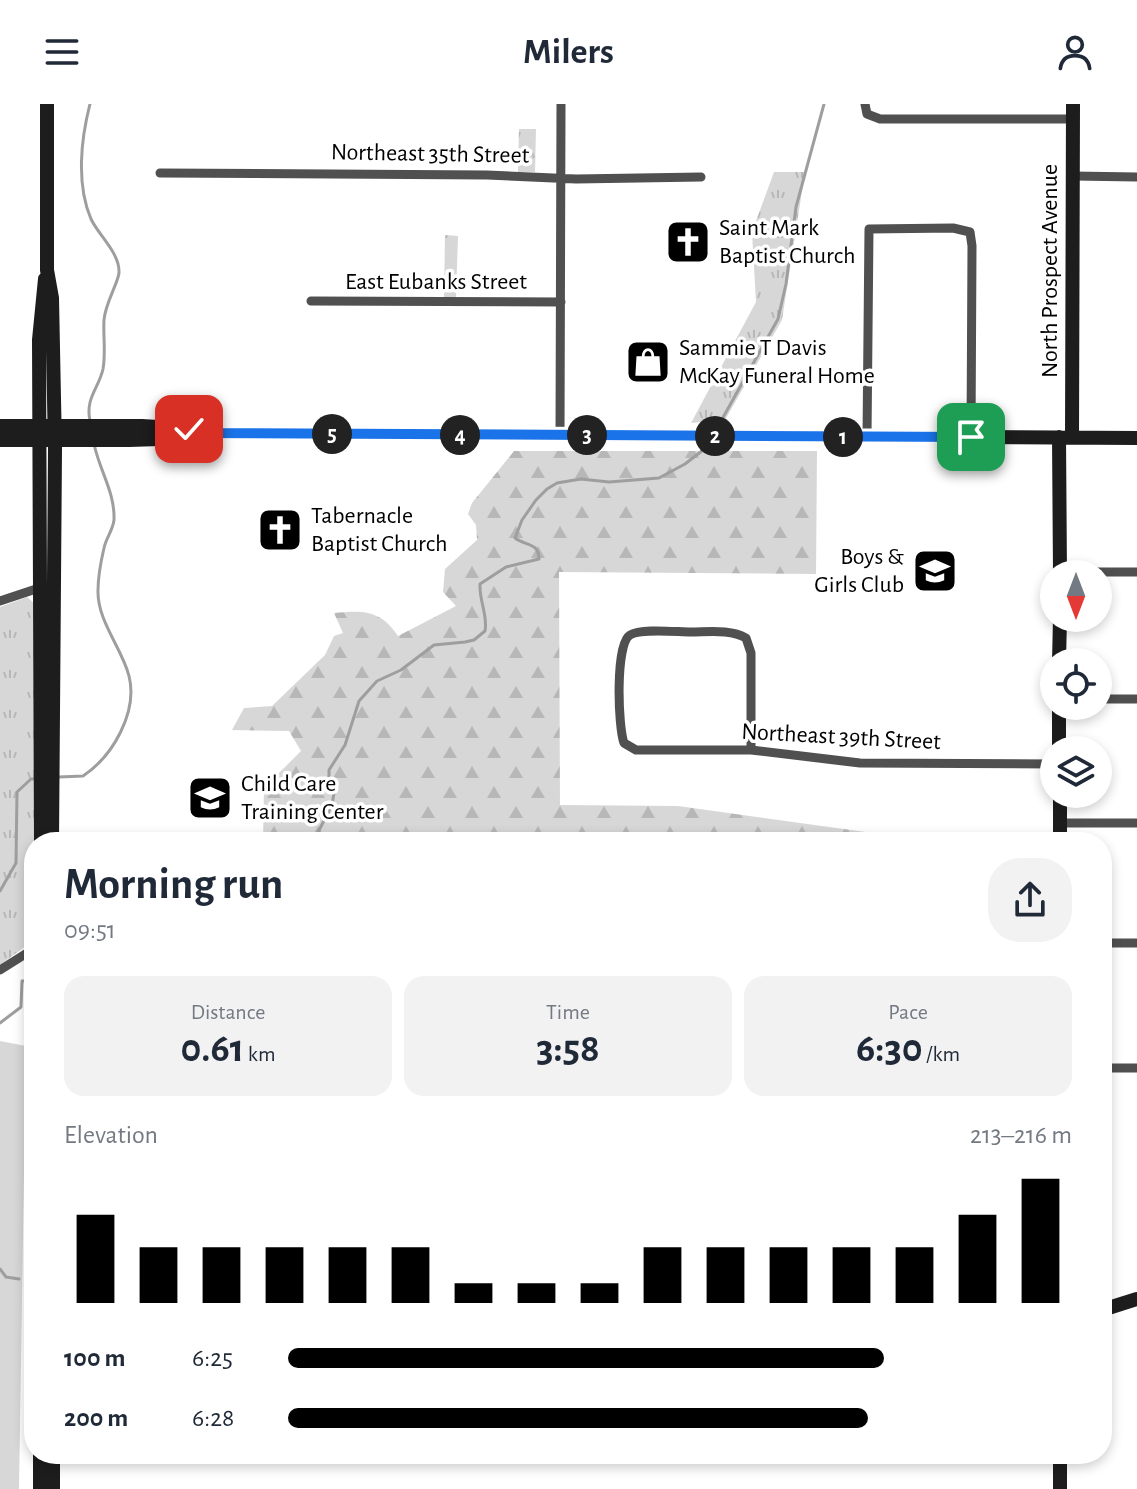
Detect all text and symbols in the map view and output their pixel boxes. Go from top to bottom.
icon: menu [40,30,84,74]
icon: person [1053,30,1097,74]
text: Milers [523,34,614,70]
street label: Northeast 35th Street [331,140,530,168]
street label: North Prospect Avenue [1038,164,1062,378]
place label: Saint Mark Baptist Church [719,216,856,268]
church icon: Saint Mark Baptist Church [664,218,712,266]
street label: East Eubanks Street [345,270,527,294]
place label: Sammie T Davis McKay Funeral Home [679,336,875,388]
shop icon: Sammie T Davis McKay Funeral Home [624,338,672,386]
pin [155,395,223,463]
pin [937,403,1005,471]
icon: check [167,407,211,451]
pin: 5 [312,414,352,454]
pin: 4 [440,415,480,455]
pin: 3 [567,415,607,455]
icon: arrive [949,415,993,459]
pin: 2 [695,416,735,456]
pin: 1 [823,417,863,457]
text: 5 [327,423,337,445]
text: 4 [454,424,466,446]
text: 3 [582,424,592,446]
text: 2 [710,425,720,447]
text: 1 [839,426,847,448]
place label: Tabernacle Baptist Church [311,504,448,556]
church icon: Tabernacle Baptist Church [256,506,304,554]
place label: Boys & Girls Club [814,545,904,597]
school or university icon: Boys & Girls Club [911,547,959,595]
north arrow [1040,560,1112,632]
map controls [1040,560,1112,808]
button: locate [1040,648,1112,720]
street label: Northeast 39th Street [741,720,942,754]
button: layers [1040,736,1112,808]
place label: Child Care Training Center [241,772,384,824]
school or university icon: Child Care Training Center [186,774,234,822]
button: share [988,858,1072,942]
text: Morning run [64,863,283,907]
text: 09:51 [64,917,116,943]
text: Distance [191,1001,265,1023]
text: Time [546,1001,590,1023]
text: Pace [888,1001,928,1023]
text: 0.61 [181,1029,244,1069]
text: 3:58 [536,1029,600,1069]
text: 6:30 [856,1029,922,1069]
text: km [244,1043,276,1065]
text: /km [922,1043,960,1065]
text: Elevation [64,1122,158,1148]
text: 213–216 m [970,1122,1072,1148]
text: 100 m [64,1345,125,1371]
text: 6:25 [192,1345,233,1371]
text: 200 m [64,1405,128,1431]
text: 6:28 [192,1405,234,1431]

